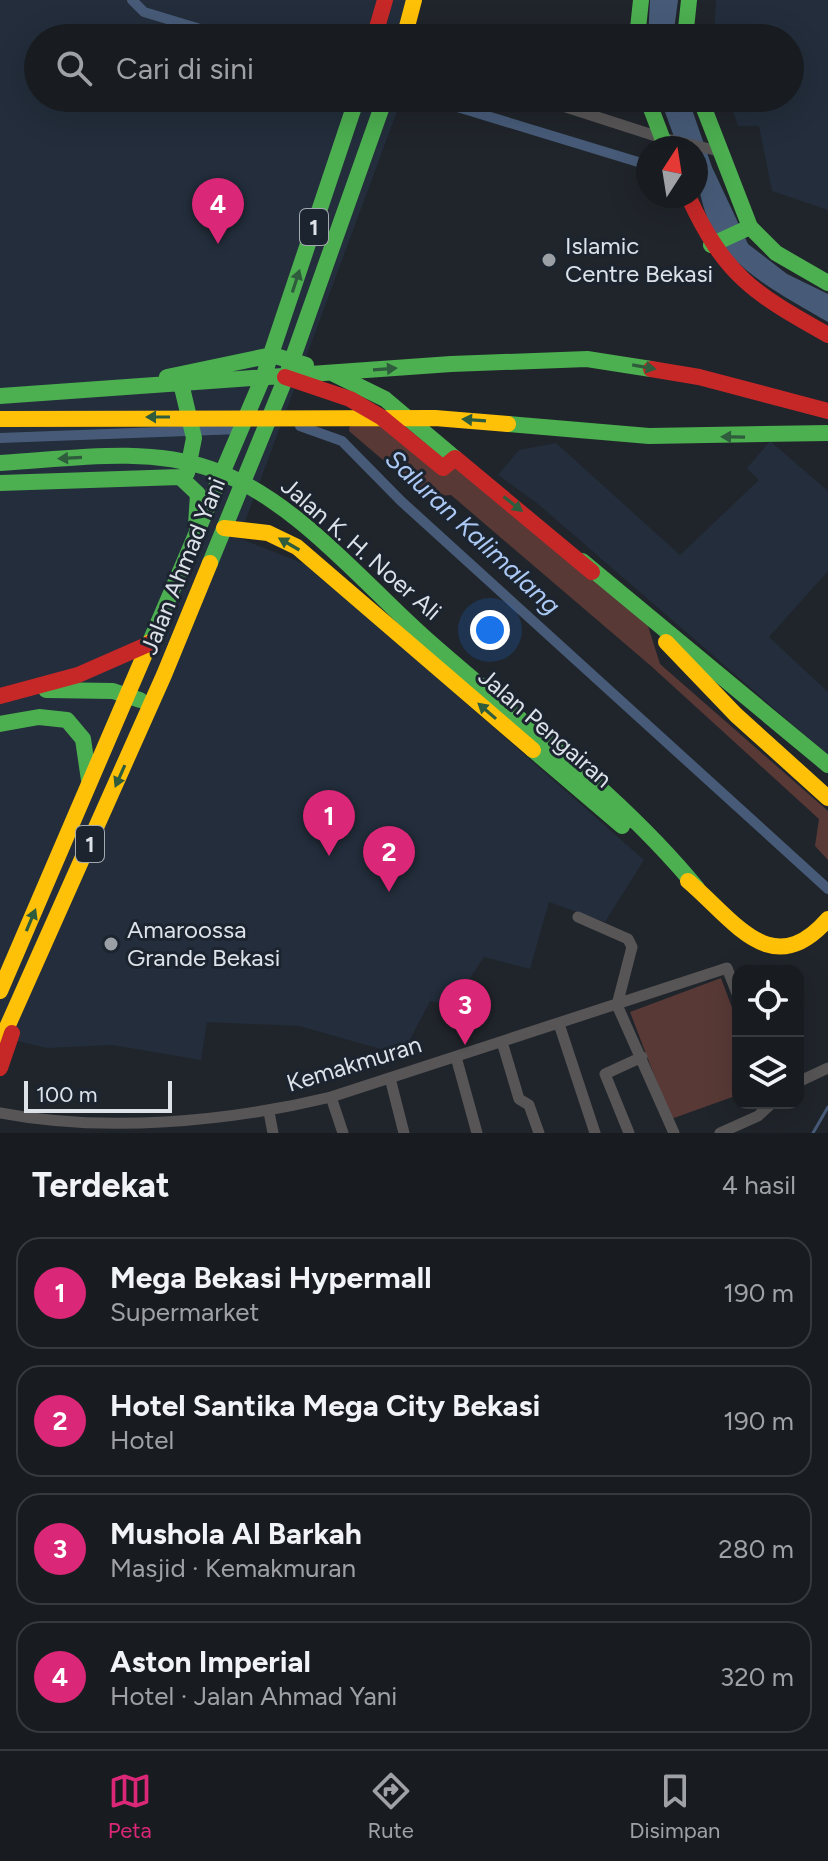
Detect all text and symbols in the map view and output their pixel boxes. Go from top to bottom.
search box [24,24,804,112]
icon: search [52,46,96,90]
text: Cari di sini [116,50,254,87]
north arrow [636,136,708,208]
pin: 4 [192,178,244,244]
road number: 1 [300,209,328,245]
place label: Islamic Centre Bekasi [565,231,713,288]
marker: Islamic Centre Bekasi [540,251,558,269]
one-way arrow [291,269,303,293]
one-way arrow [632,361,657,373]
one-way arrow [373,362,398,375]
one-way arrow [145,411,170,423]
one-way arrow [461,413,486,426]
one-way arrow [720,431,745,443]
water label: Saluran Kalimalang [379,443,567,621]
one-way arrow [57,452,82,465]
street label: Jalan K. H. Noer Ali [275,471,447,626]
street label: Jalan Ahmad Yani [134,473,231,658]
one-way arrow [503,495,523,512]
one-way arrow [278,537,300,551]
your location [470,610,510,650]
street label: Jalan Pengairan [473,662,618,793]
one-way arrow [478,703,498,720]
one-way arrow [113,764,127,788]
pin: 1 [303,790,355,856]
road number: 1 [76,826,104,862]
pin: 2 [363,826,415,892]
one-way arrow [24,908,37,931]
place label: Amaroossa Grande Bekasi [127,915,280,972]
marker: Amaroossa Grande Bekasi [102,935,120,953]
map controls [732,965,804,1109]
button: locate [732,965,804,1037]
pin: 3 [439,979,491,1045]
street label: Kemakmuran [283,1029,425,1098]
button: layers [732,1037,804,1109]
scale bar [24,1077,172,1113]
text: 100 m [36,1081,97,1108]
text: Terdekat [32,1165,170,1206]
text: 4 hasil [722,1169,796,1201]
text: Mega Bekasi Hypermall [110,1259,432,1296]
text: 1 [55,1277,65,1309]
text: 190 m [723,1277,794,1309]
text: Supermarket [110,1296,259,1328]
text: Hotel Santika Mega City Bekasi [110,1387,540,1424]
text: 2 [52,1405,68,1437]
text: 190 m [723,1405,794,1437]
text: Hotel [110,1424,174,1456]
text: Mushola Al Barkah [110,1515,362,1552]
text: 3 [53,1533,67,1565]
text: 280 m [718,1533,794,1565]
text: Masjid · Kemakmuran [110,1552,356,1584]
text: Aston Imperial [110,1643,311,1680]
text: 4 [52,1661,68,1693]
text: 320 m [720,1661,794,1693]
text: Hotel · Jalan Ahmad Yani [110,1680,397,1712]
tab: Peta [108,1769,152,1844]
tab: Rute [367,1769,414,1844]
tab: Disimpan [629,1769,720,1844]

